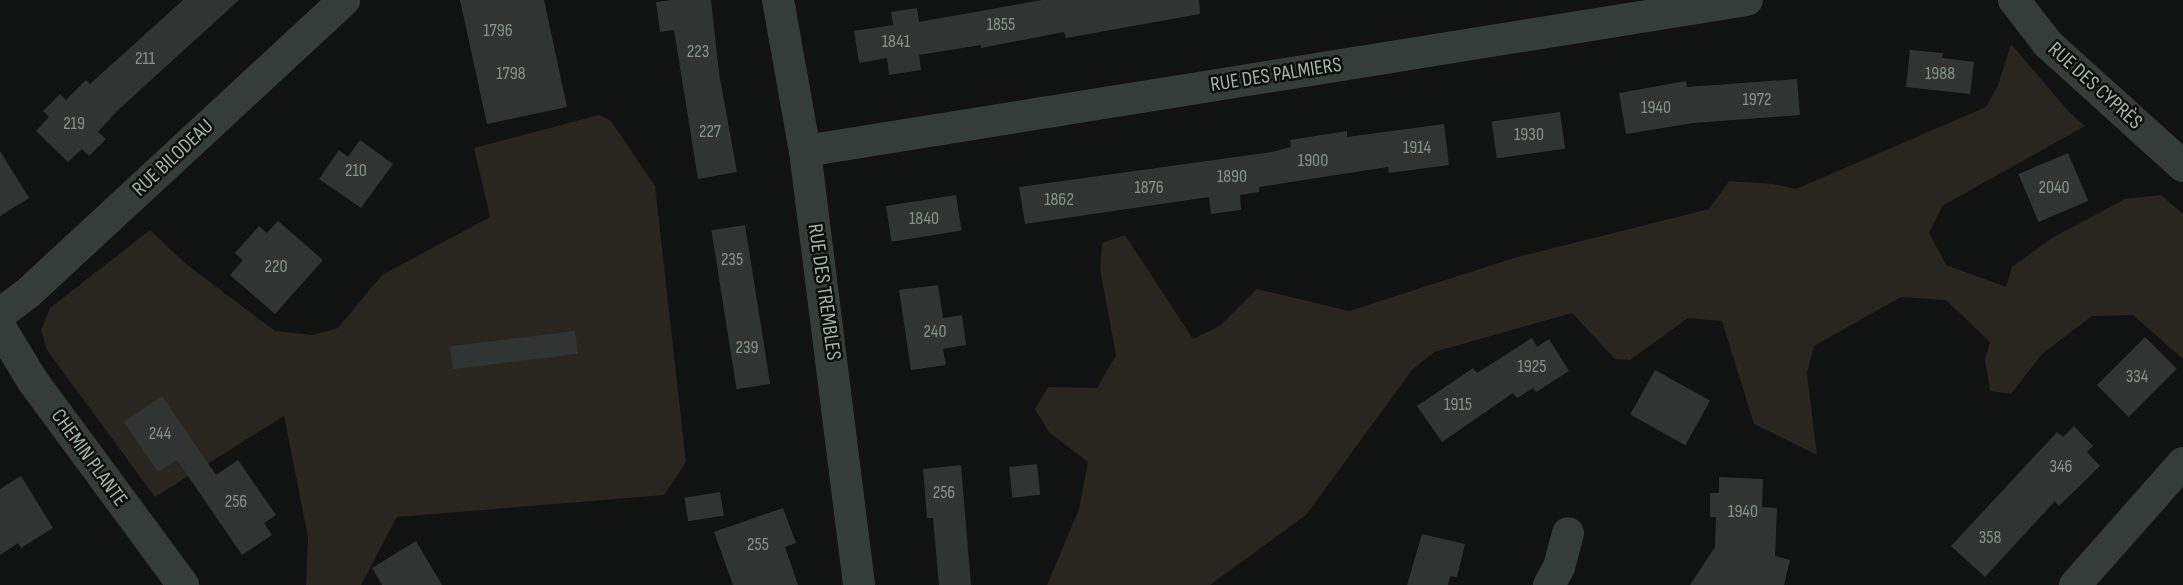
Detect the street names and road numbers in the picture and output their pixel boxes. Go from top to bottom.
street label: RUE DES CYPRÈS [2043,37,2147,135]
street label: RUE DES PALMIERS [1209,52,1343,98]
street label: RUE BILODEAU [127,114,219,202]
street label: RUE DES TREMBLES [802,222,846,362]
street label: CHEMIN PLANTE [45,404,133,512]

